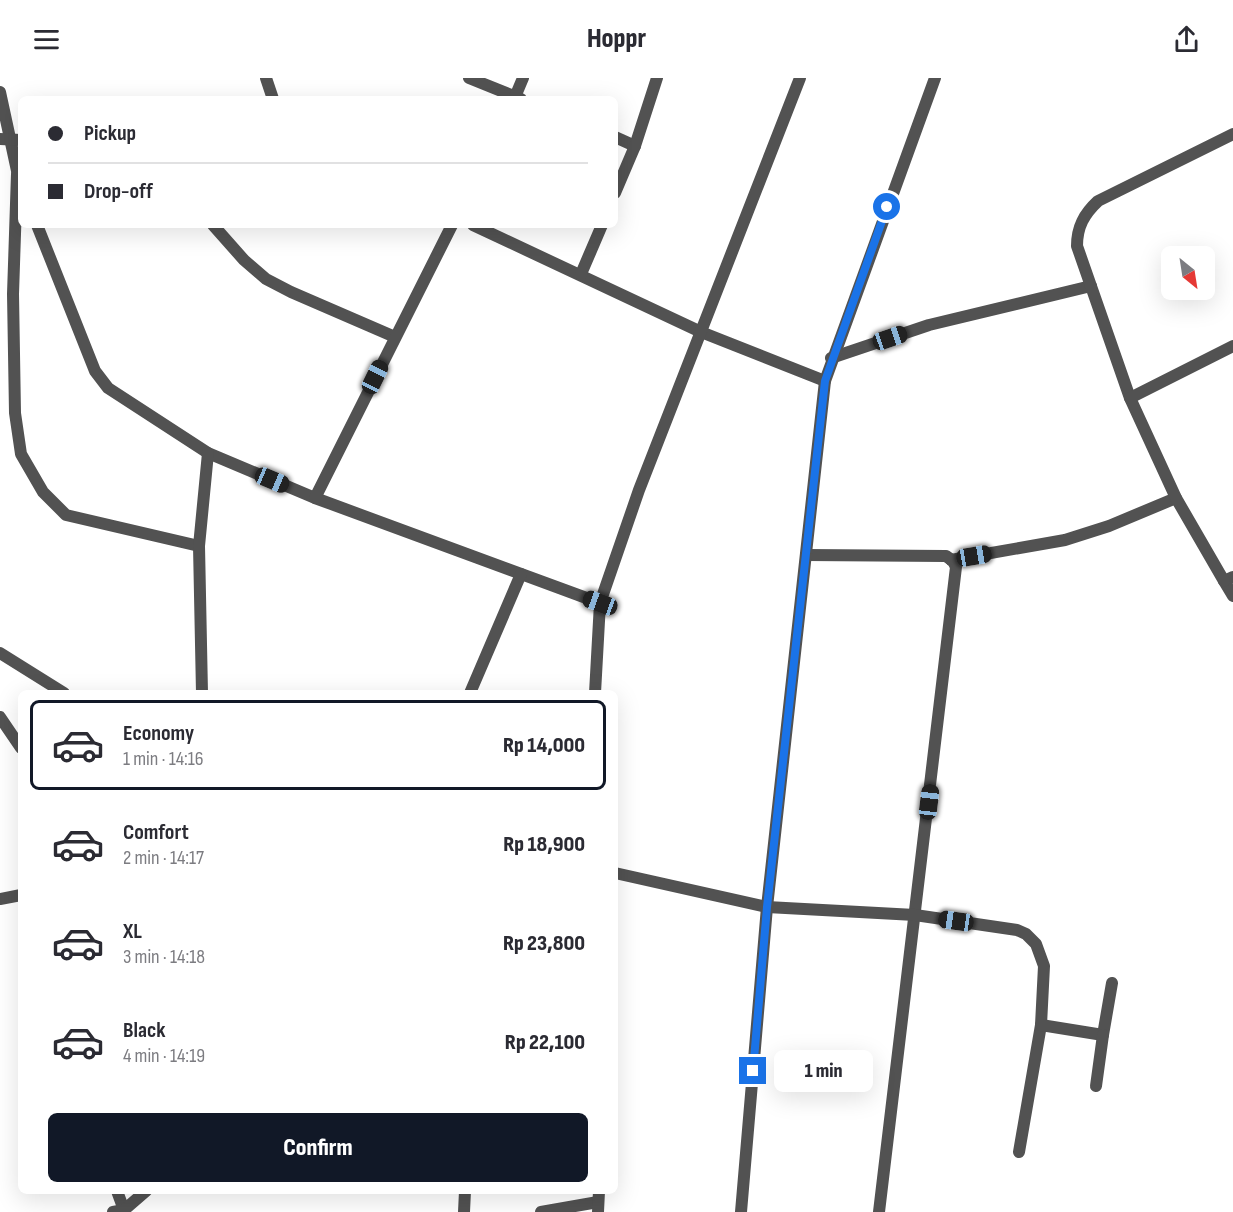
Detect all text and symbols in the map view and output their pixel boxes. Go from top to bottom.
icon: menu [30,23,63,56]
text: Hoppr [587,23,646,55]
icon: share [1170,23,1203,56]
text: Pickup [84,120,136,147]
text: Drop-off [84,178,153,205]
route start [873,193,900,220]
north arrow [1161,246,1215,300]
map controls [1161,246,1215,300]
car [870,324,910,352]
car [359,357,391,397]
car [252,465,292,495]
car [955,544,993,568]
car [580,588,620,618]
icon: car [51,718,105,772]
text: Economy [123,720,194,747]
text: Rp 14,000 [503,732,585,759]
text: 1 min · 14:16 [123,747,204,771]
car [918,783,940,821]
icon: car [51,817,105,871]
text: Comfort [123,819,189,846]
text: Rp 18,900 [503,831,585,858]
text: 2 min · 14:17 [123,846,204,870]
car [937,910,975,932]
icon: car [51,916,105,970]
text: XL [123,918,142,945]
text: Rp 23,800 [503,930,585,957]
text: 3 min · 14:18 [123,945,205,969]
icon: car [51,1015,105,1069]
text: Black [123,1017,165,1044]
text: Rp 22,100 [505,1029,585,1056]
text: 4 min · 14:19 [123,1044,205,1068]
callout: 1 min [774,1050,873,1092]
route end [739,1057,766,1084]
text: 1 min [804,1059,843,1083]
button: Confirm [48,1113,588,1182]

